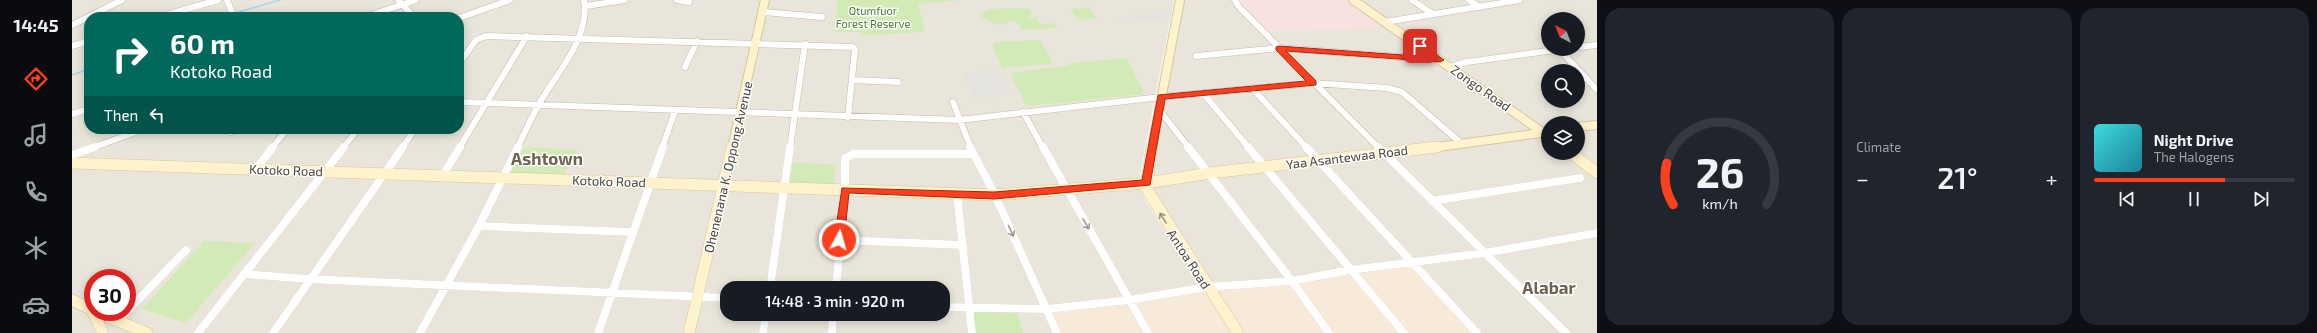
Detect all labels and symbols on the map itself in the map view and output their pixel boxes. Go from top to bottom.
park label: Otumfuor Forest Reserve [836,4,910,30]
north arrow [1541,12,1585,56]
pin [1403,29,1437,63]
street label: Zongo Road [1448,61,1514,115]
street label: Ohenenana K. Oppong Avenue [700,80,756,254]
street label: Yaa Asantewaa Road [1285,142,1409,172]
district label: Ashtown [511,148,583,168]
street label: Kotoko Road [249,161,323,179]
street label: Kotoko Road [572,172,646,190]
one-way arrow [1159,213,1167,224]
one-way arrow [1082,218,1090,230]
position arrow [818,219,860,261]
one-way arrow [1008,224,1015,236]
street label: Antoa Road [1164,226,1214,292]
speed limit sign: 30 [84,269,136,321]
district label: Alabar [1522,277,1576,297]

